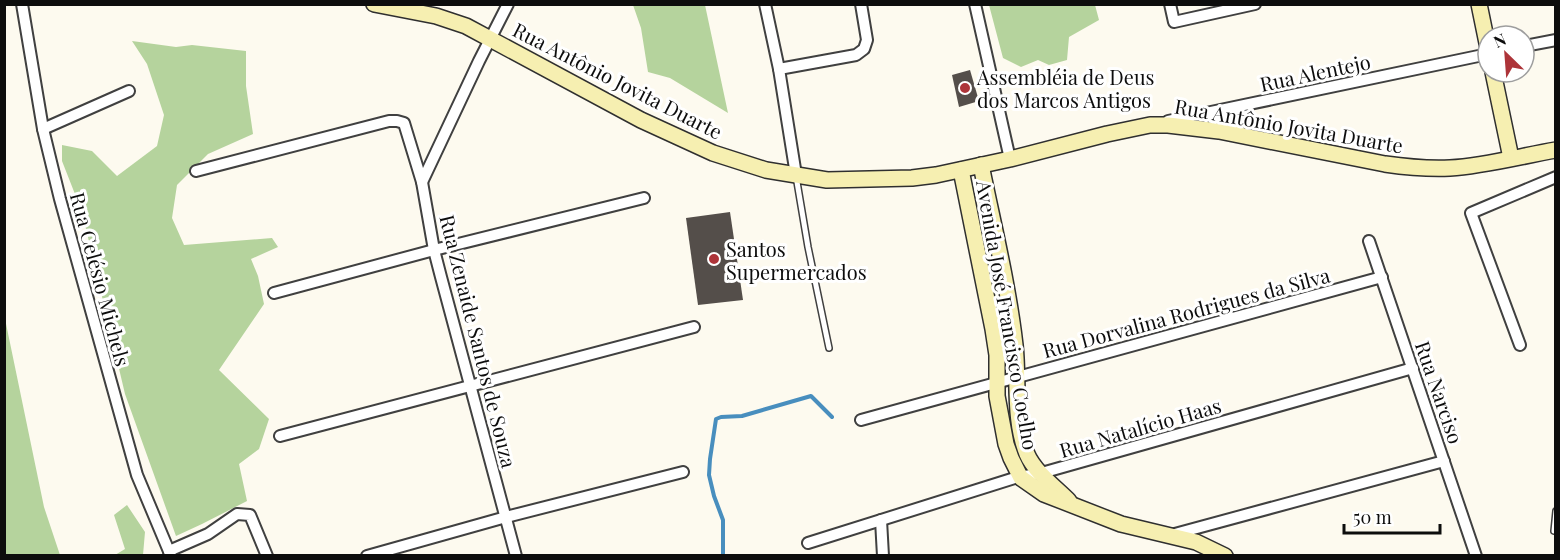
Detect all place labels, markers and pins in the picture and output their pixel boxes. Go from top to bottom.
place label: Assembléia de Deus dos Marcos Antigos [976,63,1154,113]
marker: Assembléia de Deus dos Marcos Antigos [958,81,972,95]
place label: Santos Supermercados [726,235,867,285]
marker: Santos Supermercados [707,252,721,266]

